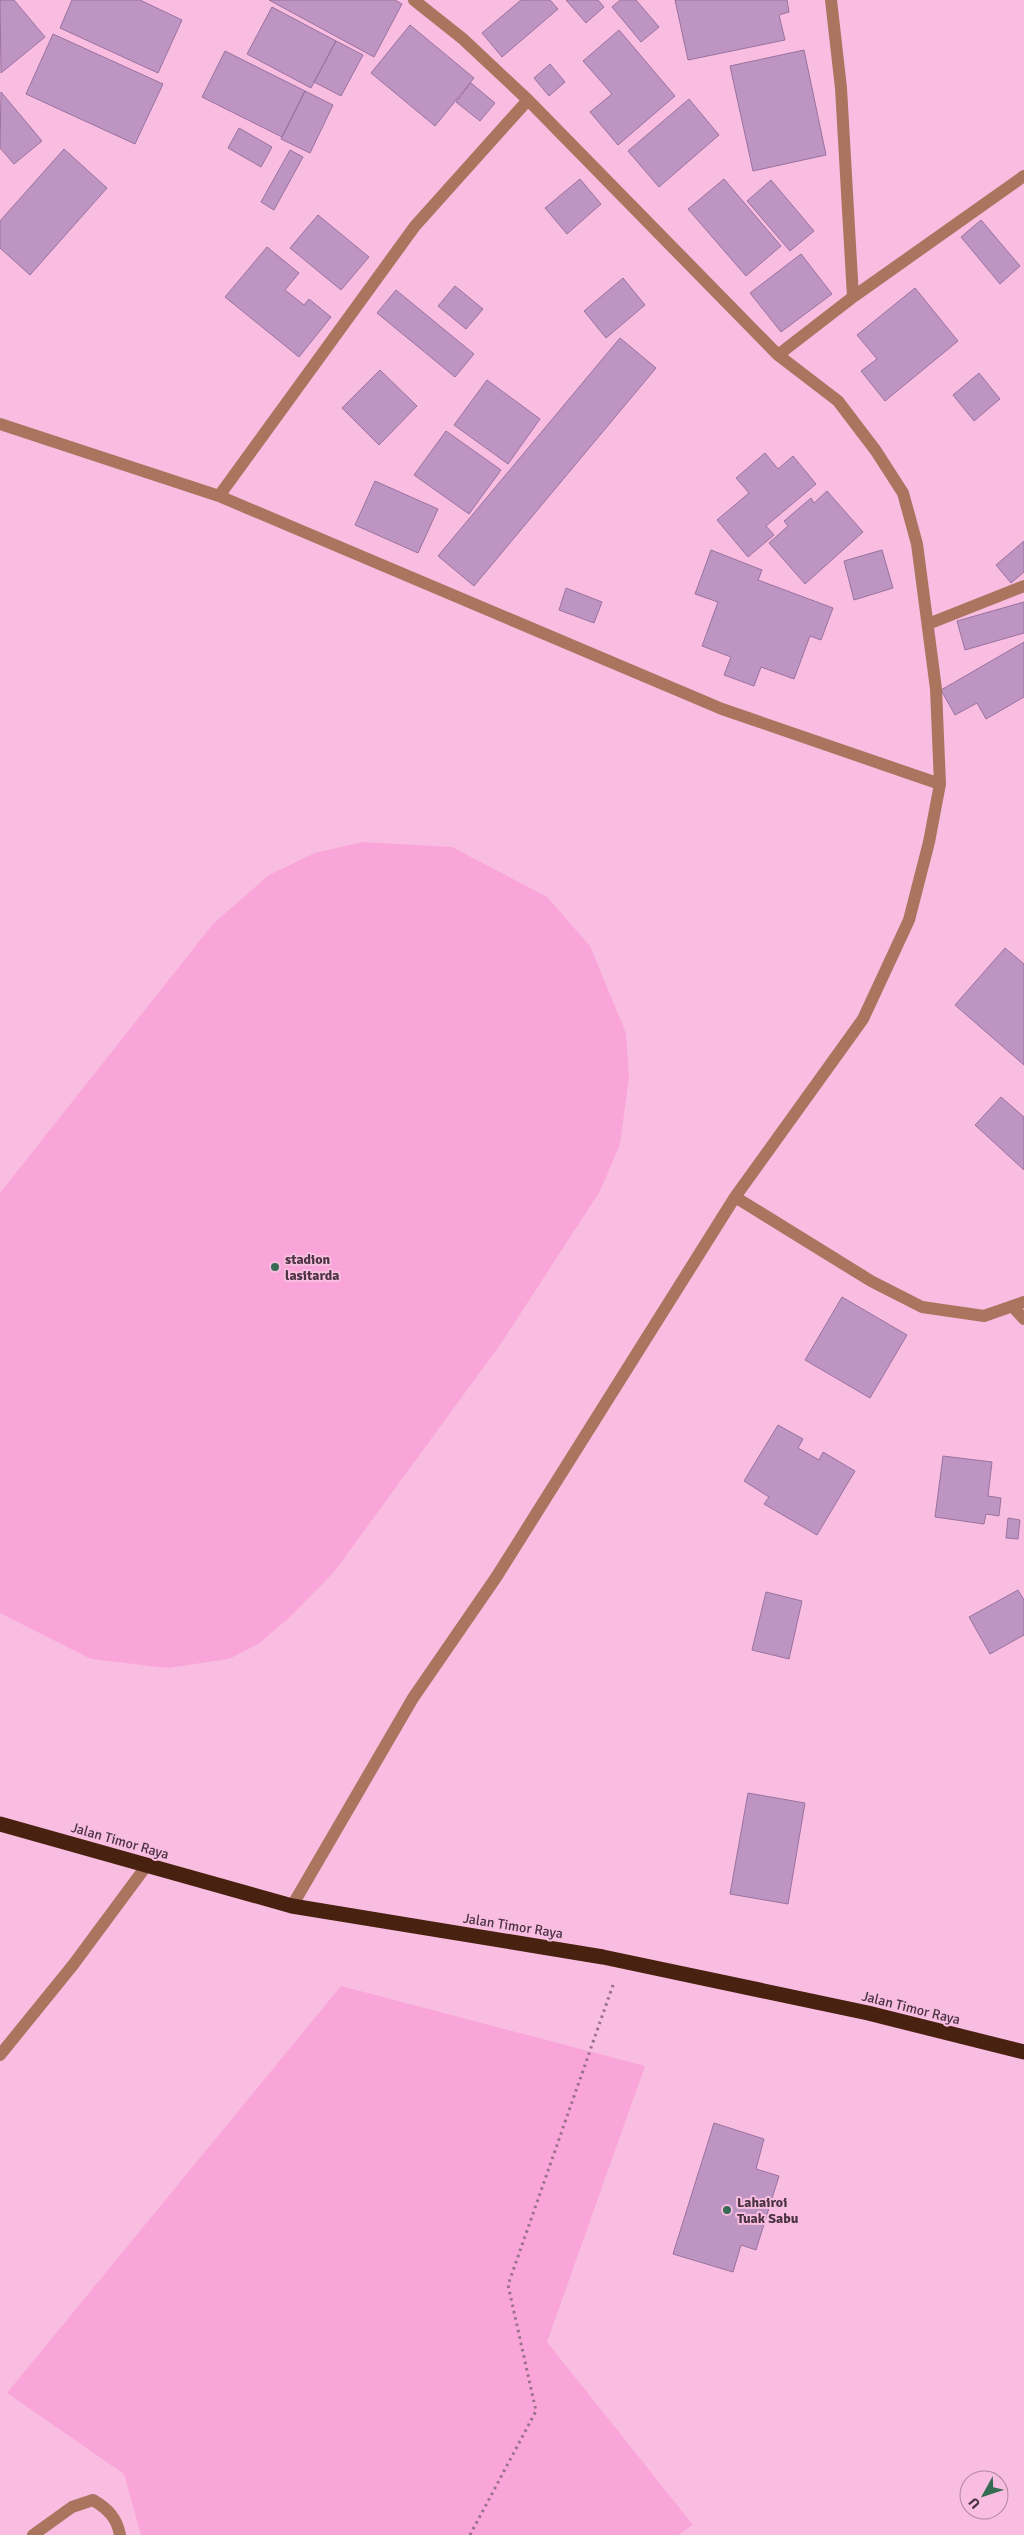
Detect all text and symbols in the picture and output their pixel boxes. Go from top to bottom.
place label: stadion lasitarda [285,1251,340,1284]
marker: stadion lasitarda [269,1261,281,1273]
street label: Jalan Timor Raya [69,1819,171,1863]
street label: Jalan Timor Raya [462,1910,564,1942]
street label: Jalan Timor Raya [860,1988,962,2028]
place label: Lahairoi Tuak Sabu [737,2194,799,2227]
marker: Lahairoi Tuak Sabu [721,2204,733,2216]
north arrow [959,2470,1009,2520]
text: U [965,2494,984,2512]

